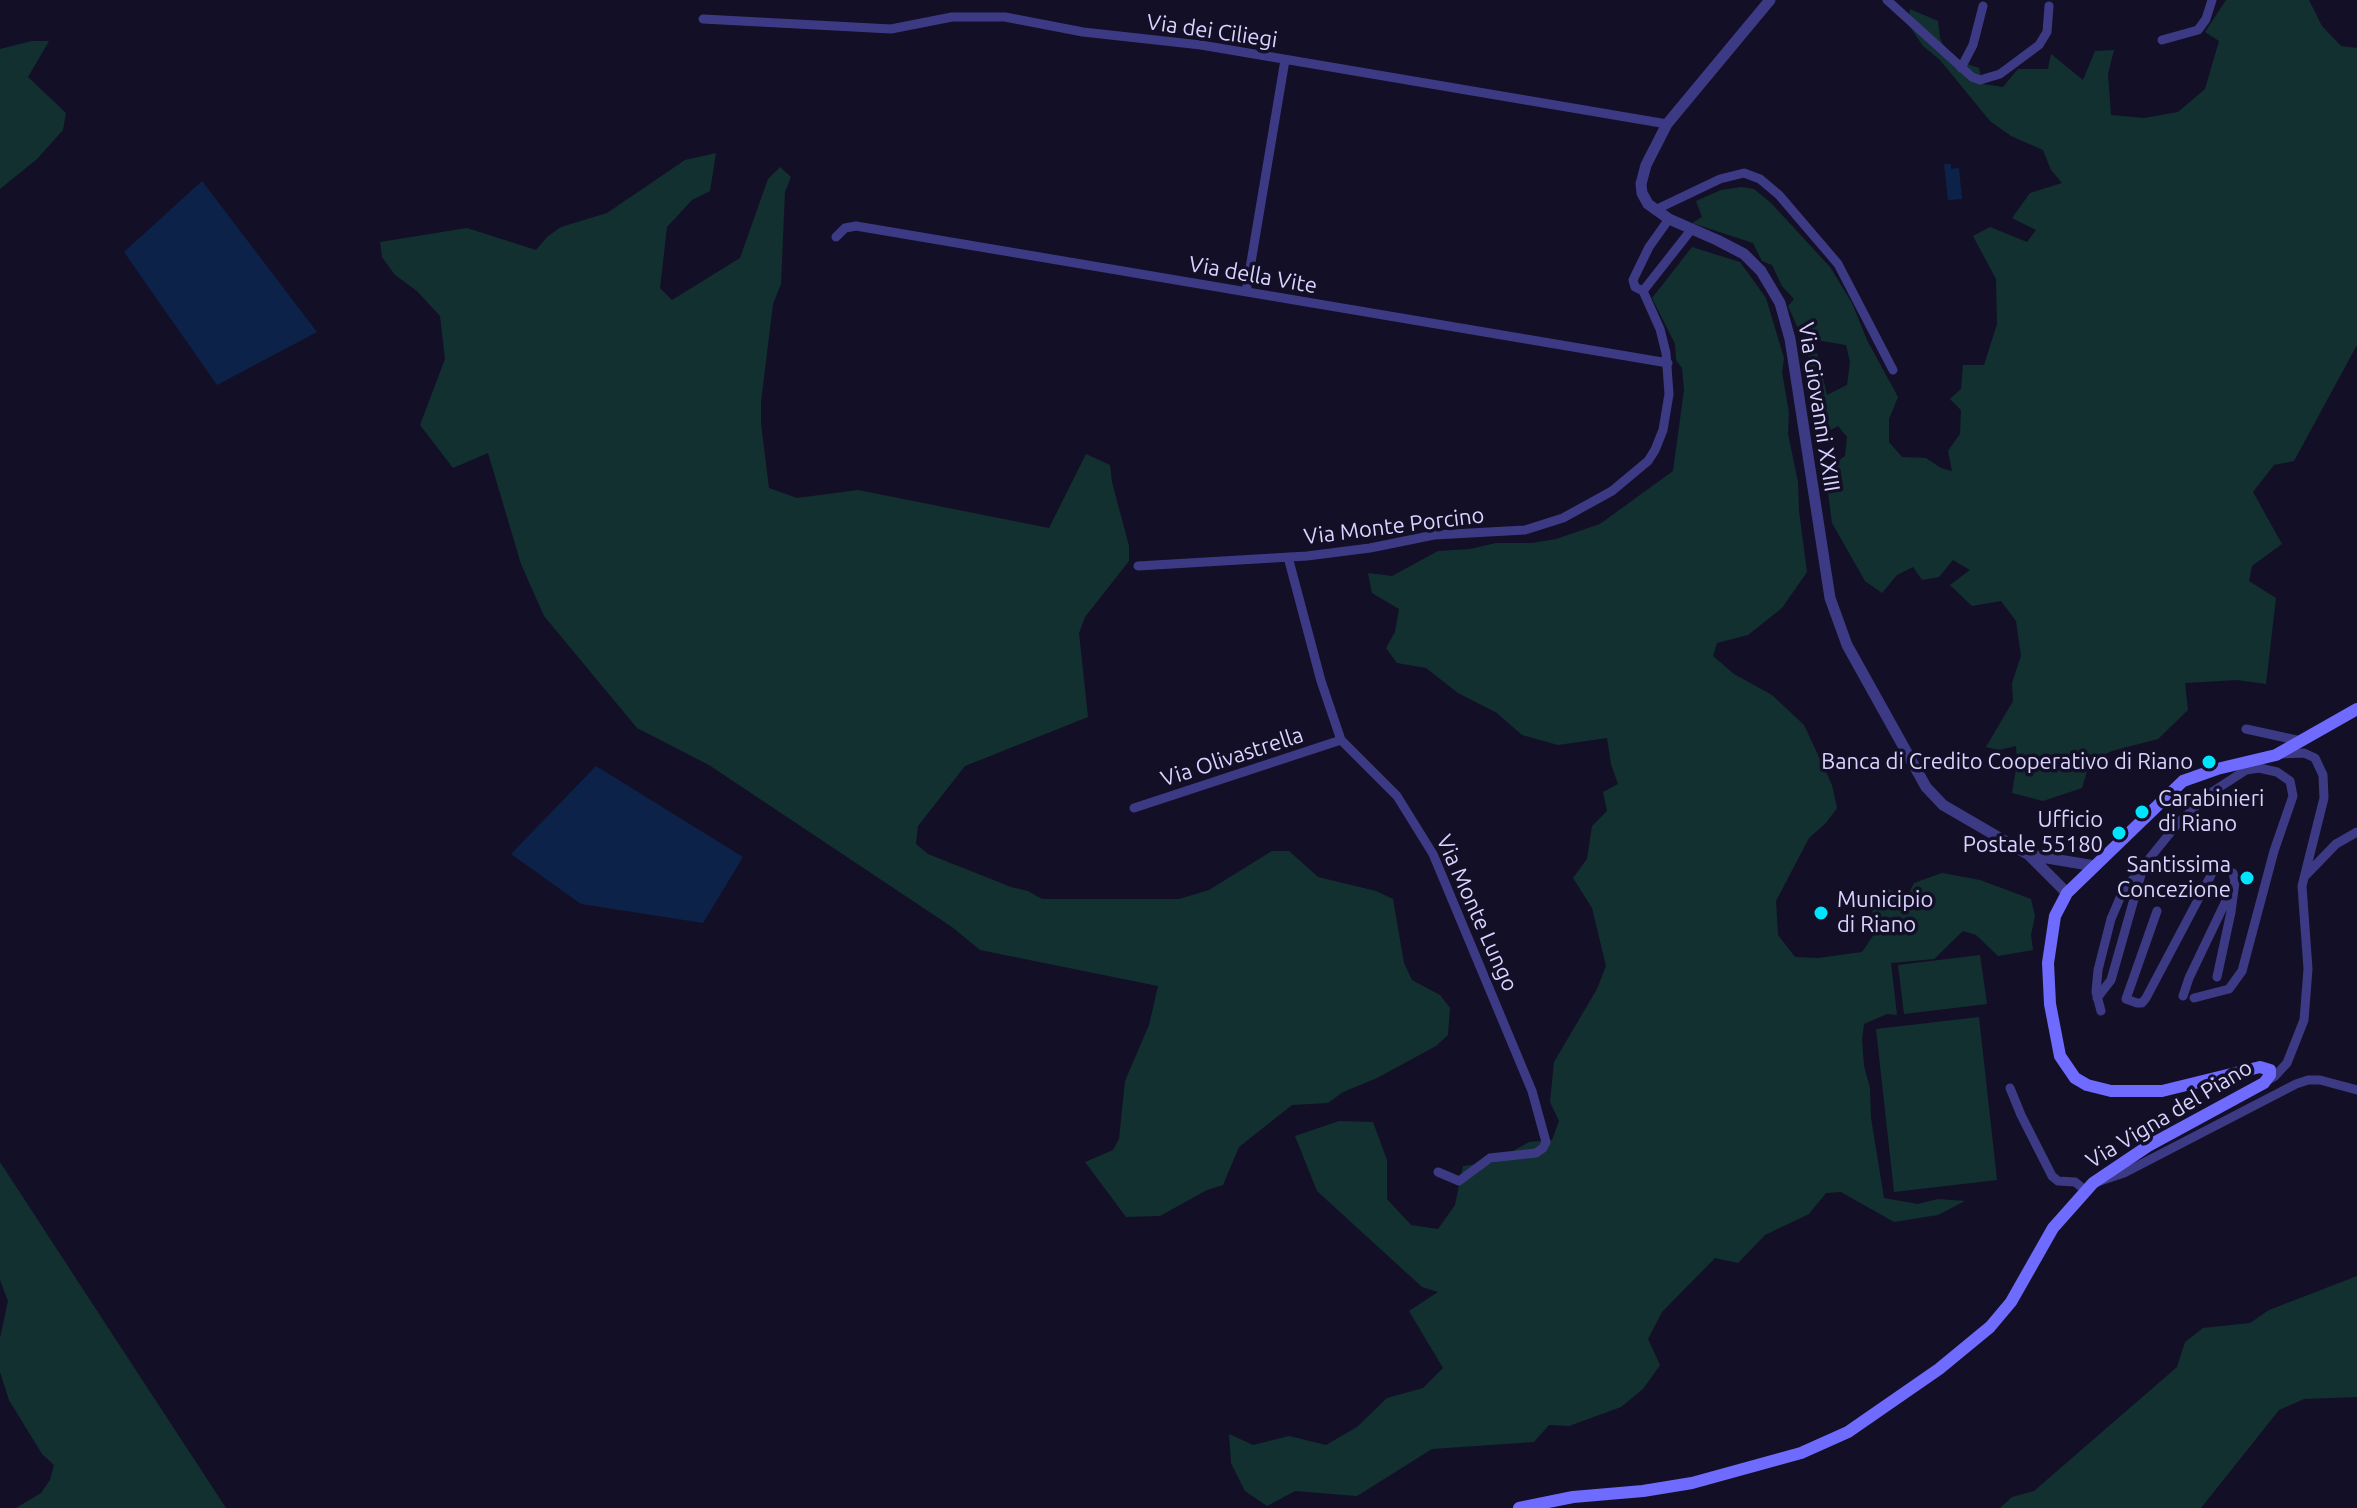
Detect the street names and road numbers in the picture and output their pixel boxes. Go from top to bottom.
street label: Via dei Ciliegi [1145,9,1279,53]
street label: Via della Vite [1187,251,1319,299]
street label: Via Giovanni XXIII [1793,320,1845,494]
street label: Via Monte Porcino [1302,502,1486,550]
street label: Via Olivastrella [1158,722,1306,792]
street label: Via Monte Lungo [1431,831,1523,995]
street label: Via Vigna del Piano [2081,1054,2257,1174]

